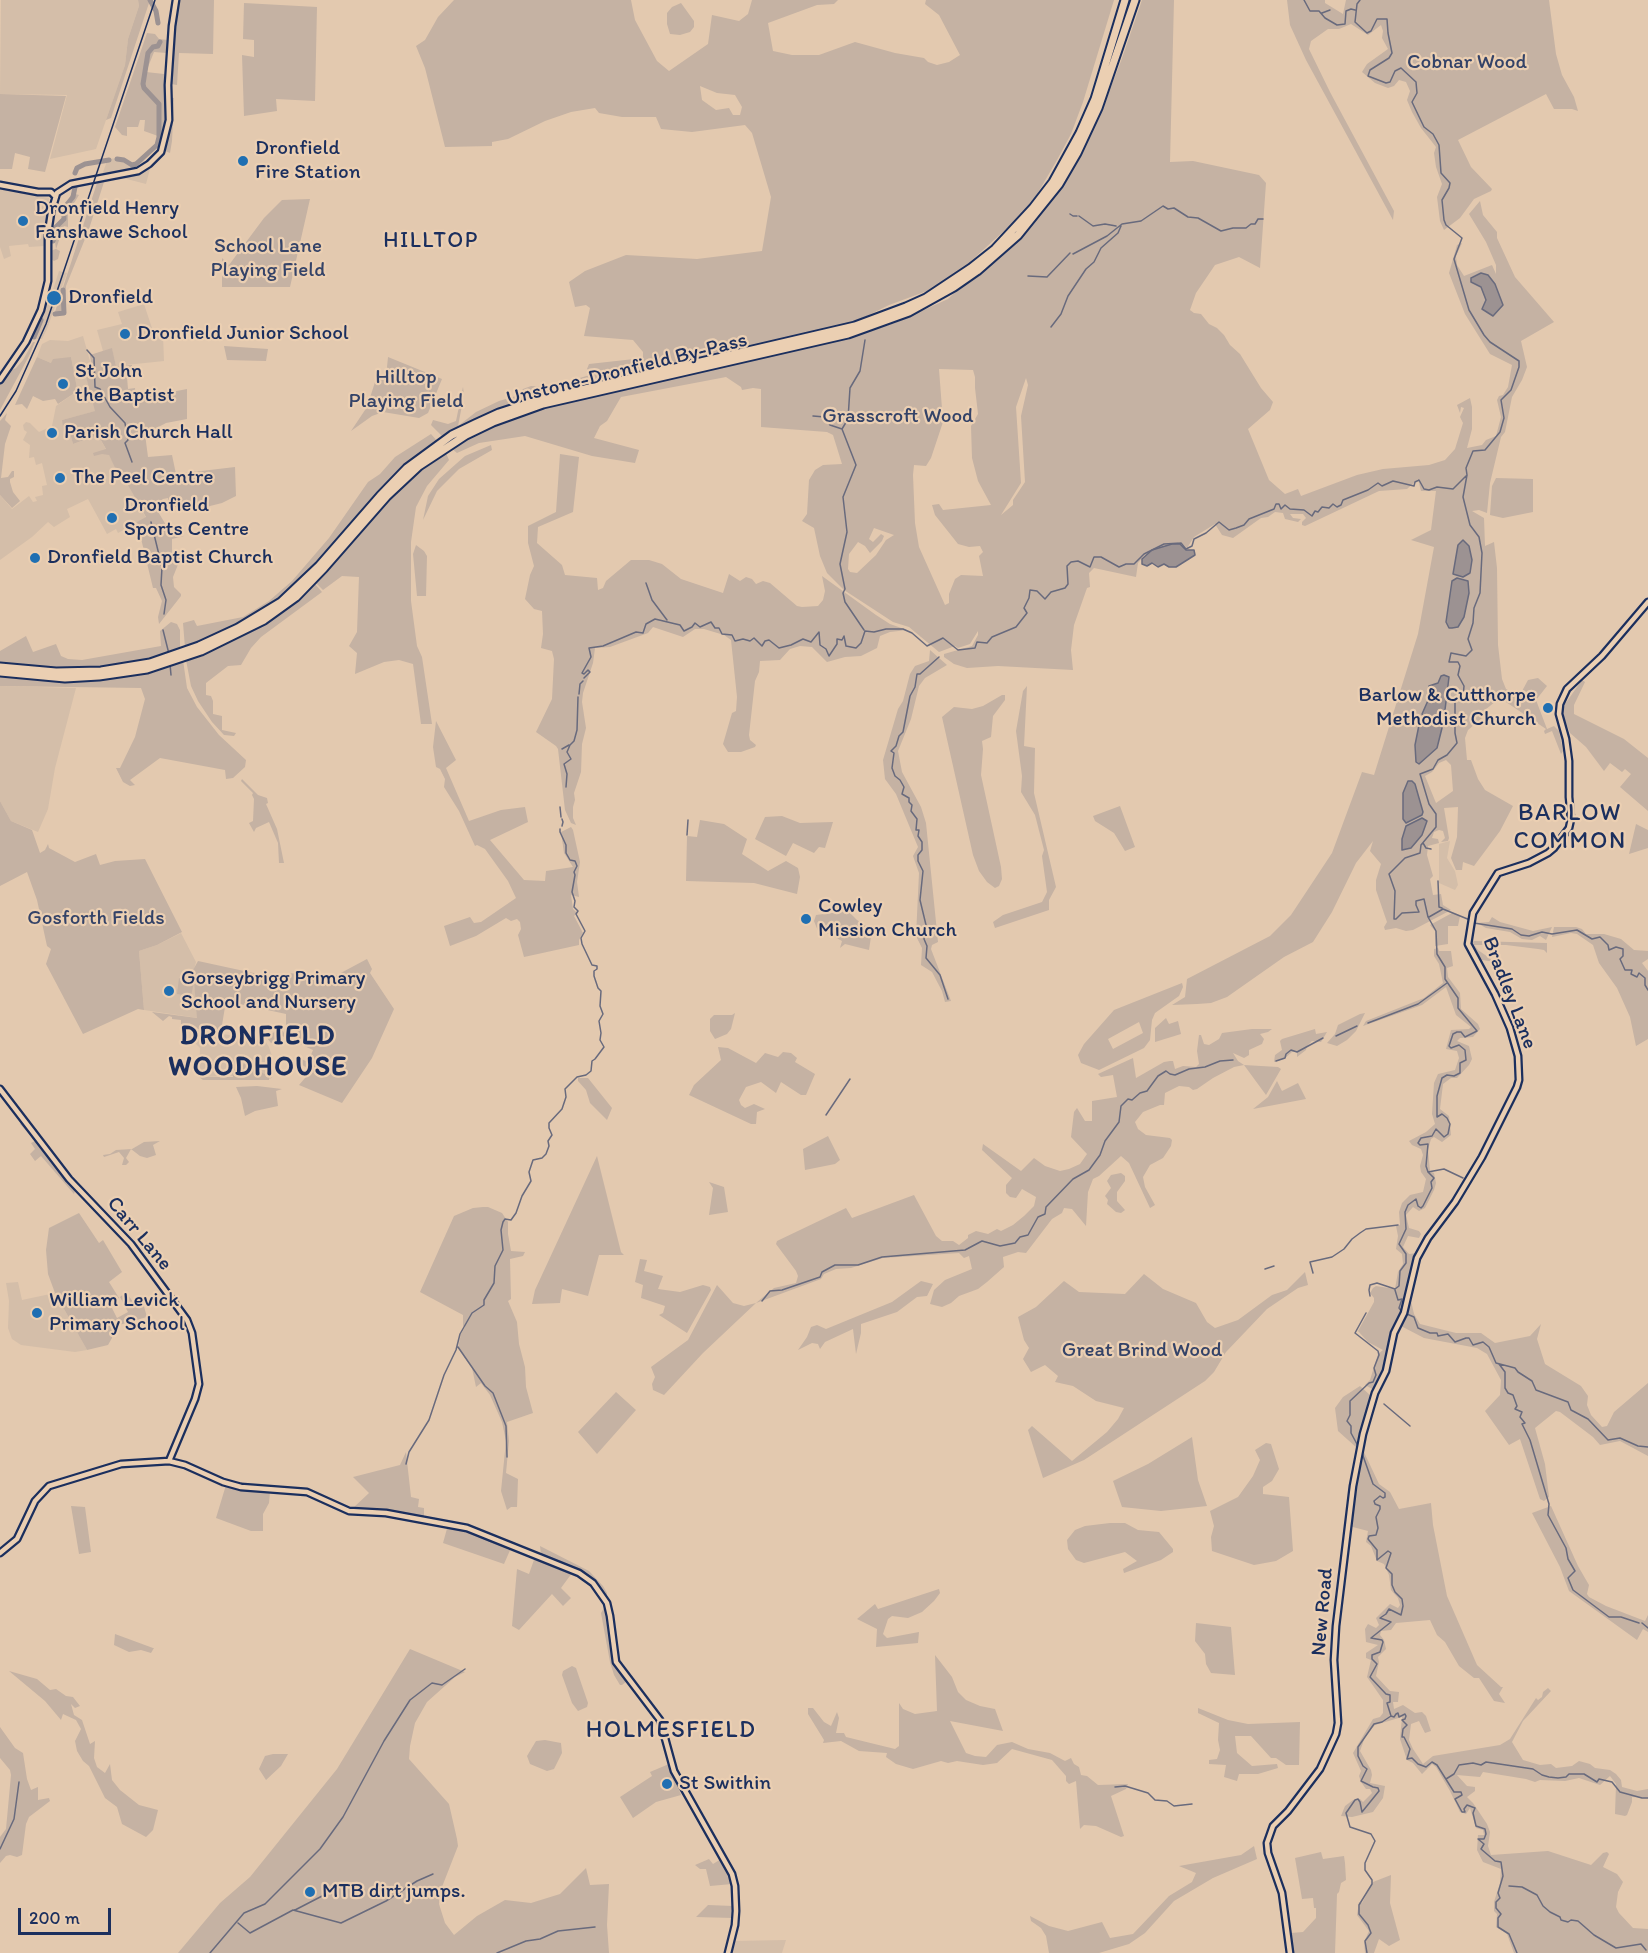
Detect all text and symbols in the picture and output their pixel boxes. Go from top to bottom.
park label: Cobnar Wood [1407,50,1527,76]
place label: Dronfield Fire Station [255,136,361,186]
marker: Dronfield Fire Station [236,154,250,168]
place label: Dronfield Henry Fanshawe School [35,196,188,246]
marker: Dronfield Henry Fanshawe School [16,214,30,228]
district label: HILLTOP [383,228,479,254]
park label: School Lane Playing Field [211,234,325,284]
place label: Dronfield [68,285,153,311]
marker: Dronfield [45,289,63,307]
place label: Dronfield Junior School [137,321,349,347]
marker: Dronfield Junior School [118,327,132,341]
street label: Unstone-Dronfield By-Pass [504,328,750,412]
place label: St John the Baptist [75,359,175,409]
park label: Hilltop Playing Field [349,365,463,415]
marker: St John the Baptist [56,377,70,391]
park label: Grasscroft Wood [822,404,974,430]
place label: Parish Church Hall [64,420,233,446]
marker: Parish Church Hall [45,426,59,440]
place label: The Peel Centre [72,465,213,491]
marker: The Peel Centre [53,471,67,485]
place label: Dronfield Sports Centre [124,493,249,543]
marker: Dronfield Sports Centre [105,511,119,525]
place label: Dronfield Baptist Church [47,545,273,571]
marker: Dronfield Baptist Church [28,551,42,565]
place label: Barlow & Cutthorpe Methodist Church [1358,683,1536,733]
marker: Barlow & Cutthorpe Methodist Church [1541,701,1555,715]
district label: BARLOW COMMON [1513,800,1627,856]
place label: Cowley Mission Church [818,894,957,944]
park label: Gosforth Fields [27,906,165,932]
marker: Cowley Mission Church [799,912,813,926]
street label: Bradley Lane [1476,933,1542,1053]
place label: Gorseybrigg Primary School and Nursery [181,966,365,1016]
marker: Gorseybrigg Primary School and Nursery [162,984,176,998]
district label: DRONFIELD WOODHOUSE [169,1021,347,1084]
street label: Carr Lane [101,1192,177,1276]
place label: William Levick Primary School [49,1288,185,1338]
marker: William Levick Primary School [30,1306,44,1320]
park label: Great Brind Wood [1062,1338,1222,1364]
street label: New Road [1307,1567,1339,1657]
district label: HOLMESFIELD [586,1717,756,1745]
place label: St Swithin [679,1771,771,1797]
marker: St Swithin [660,1777,674,1791]
place label: MTB dirt jumps. [322,1879,466,1905]
marker: MTB dirt jumps. [303,1885,317,1899]
scale bar [21,1896,114,1934]
text: 200 m [29,1907,80,1929]

